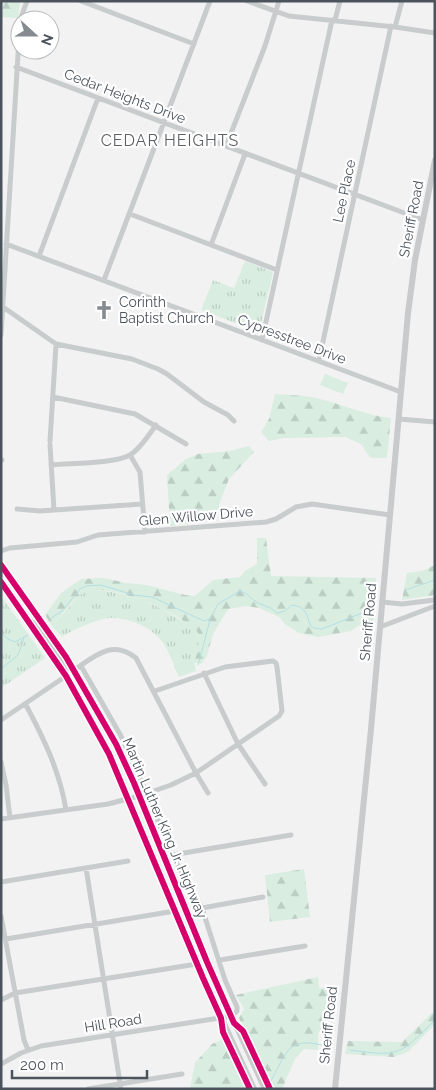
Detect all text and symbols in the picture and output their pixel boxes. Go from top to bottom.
north arrow [10,10,60,60]
text: N [38,32,57,48]
street label: Cedar Heights Drive [62,65,188,127]
district label: CEDAR HEIGHTS [101,131,239,150]
street label: Lee Place [330,158,358,224]
street label: Sheriff Road [396,179,426,259]
place label: Corinth Baptist Church [119,294,214,326]
church icon: Corinth Baptist Church [93,299,115,321]
street label: Cypresstree Drive [235,311,349,367]
street label: Glen Willow Drive [138,503,254,529]
street label: Sheriff Road [357,583,379,661]
street label: Martin Luther King Jr. Highway [120,735,211,921]
street label: Sheriff Road [316,985,340,1065]
street label: Hill Road [83,1011,143,1035]
scale bar [12,1048,148,1080]
text: 200 m [20,1056,64,1074]

